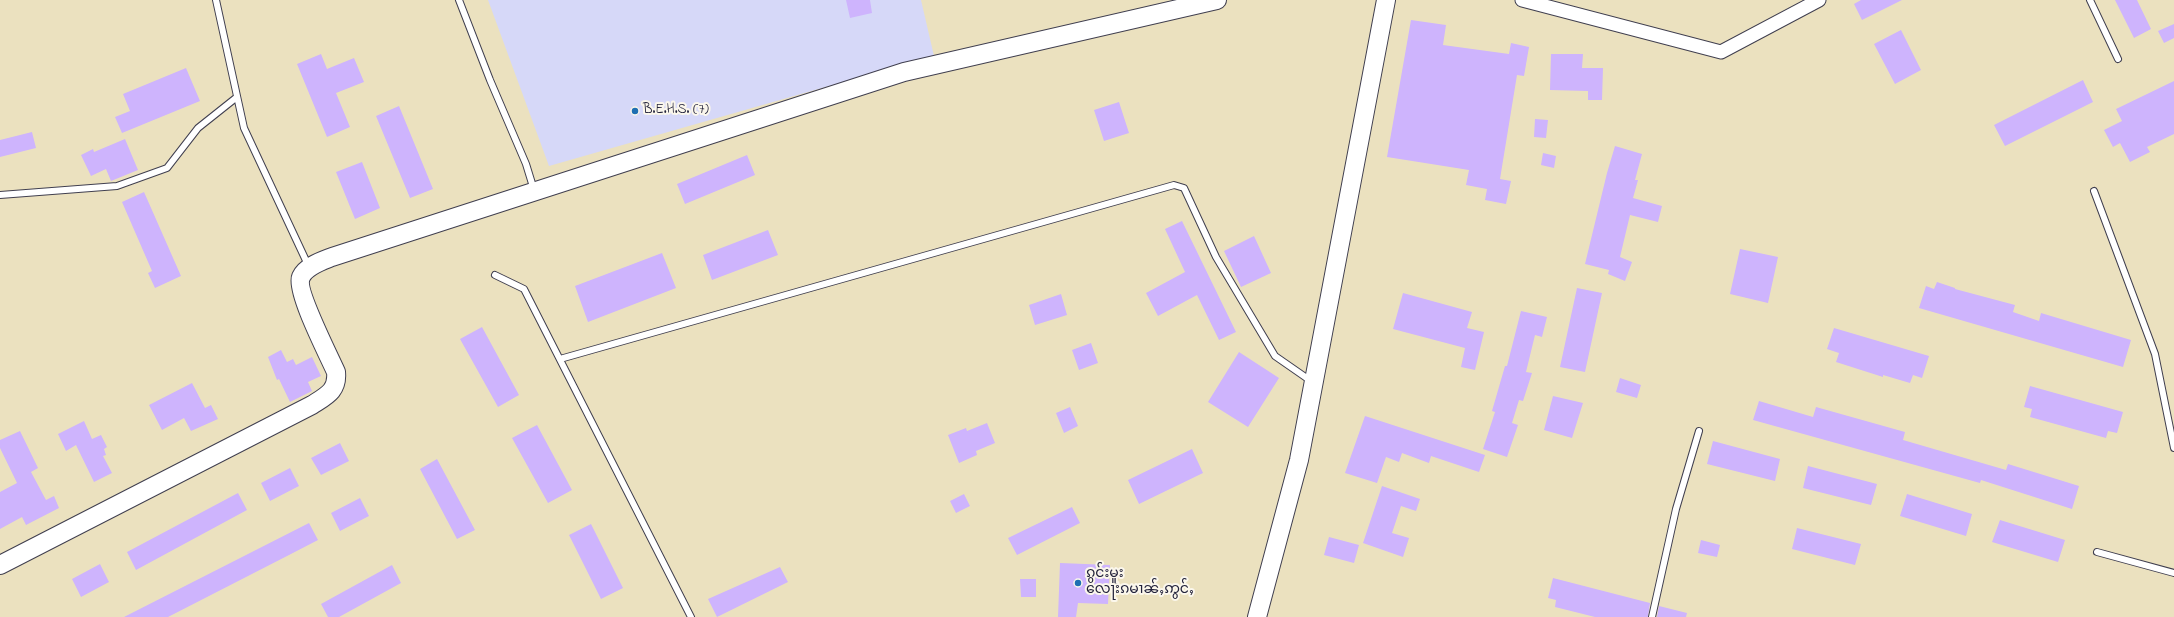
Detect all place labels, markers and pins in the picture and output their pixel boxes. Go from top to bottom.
place label: B.E.H.S. (7) [643,103,709,119]
marker: B.E.H.S. (7) [630,106,640,116]
place label: ၵွင်းမူး လေႃးၵမၢၼ်ႇဢွင်ႇ [1086,567,1194,600]
marker: ၵွင်းမူး လေႃးၵမၢၼ်ႇဢွင်ႇ [1073,578,1083,588]

